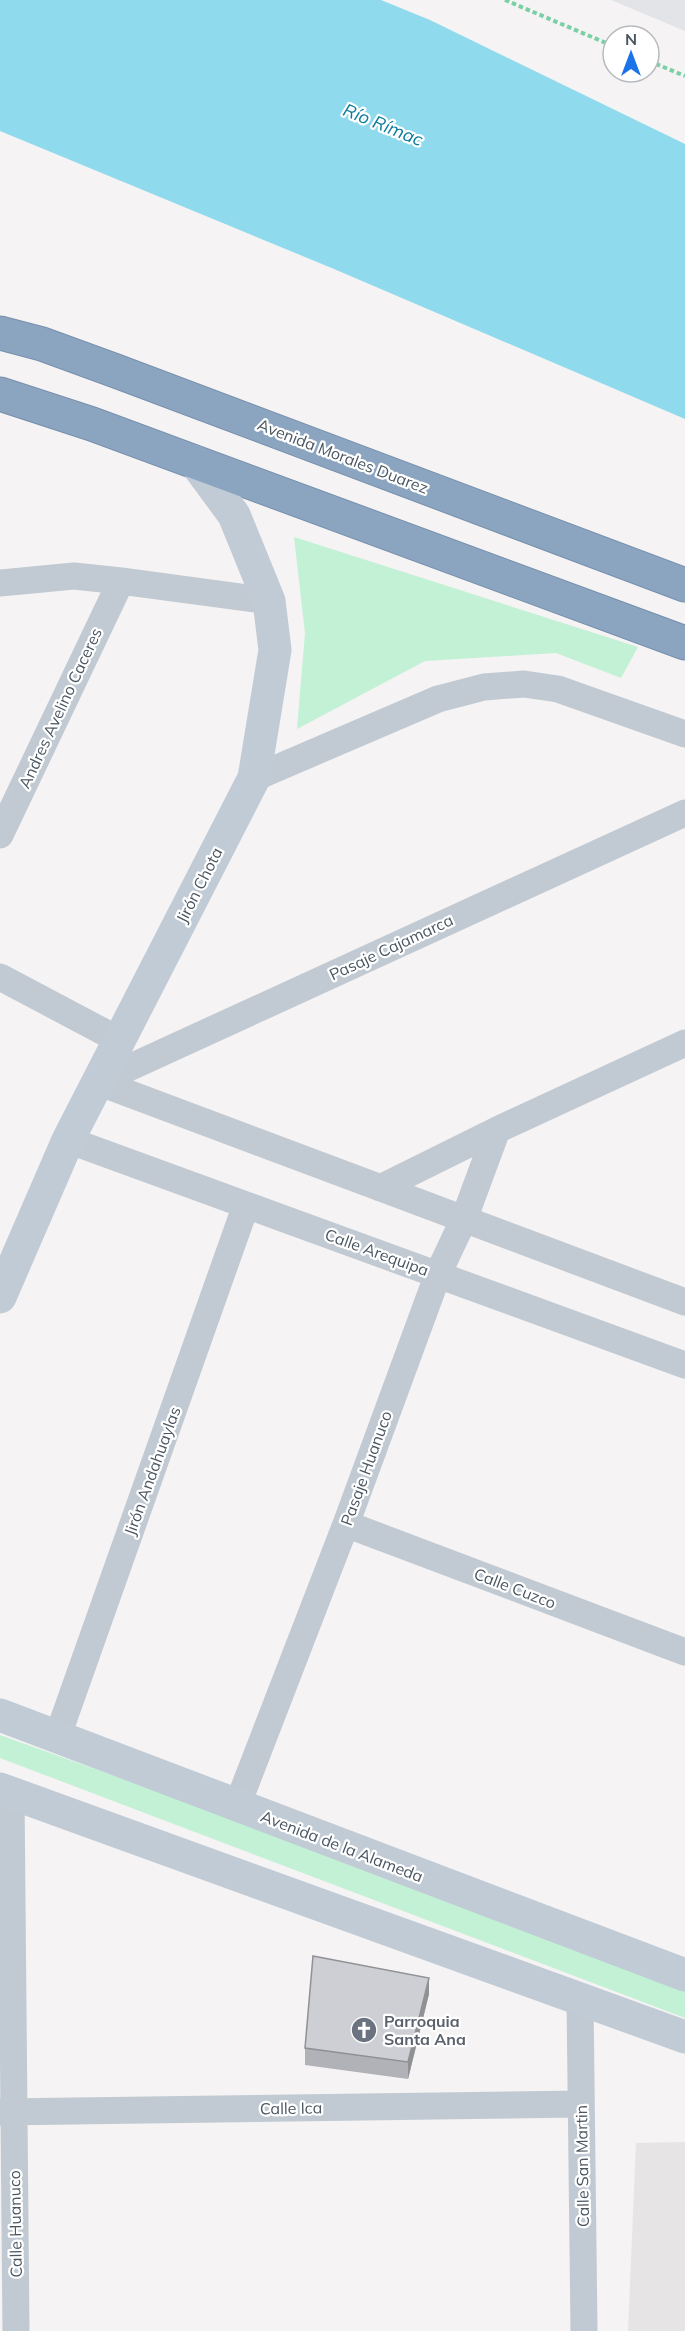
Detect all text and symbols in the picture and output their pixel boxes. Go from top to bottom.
north arrow [601,24,661,84]
text: N [625,29,637,49]
water label: Río Rímac [340,98,426,151]
street label: Avenida Morales Duarez [255,414,431,498]
street label: Andres Avelino Caceres [14,624,106,792]
street label: Jirón Chota [171,844,227,926]
street label: Pasaje Cajamarca [326,910,456,984]
street label: Calle Arequipa [322,1224,432,1280]
street label: Jirón Andahuaylas [119,1404,185,1538]
street label: Pasaje Huanuco [336,1408,396,1528]
street label: Calle Cuzco [471,1563,559,1613]
street label: Avenida de la Alameda [258,1806,426,1886]
place label: Parroquia Santa Ana [384,2011,466,2049]
church icon: Parroquia Santa Ana [349,2015,379,2045]
street label: Calle Ica [260,2097,322,2119]
street label: Calle San Martin [571,2105,593,2227]
street label: Calle Huanuco [4,2170,26,2278]

